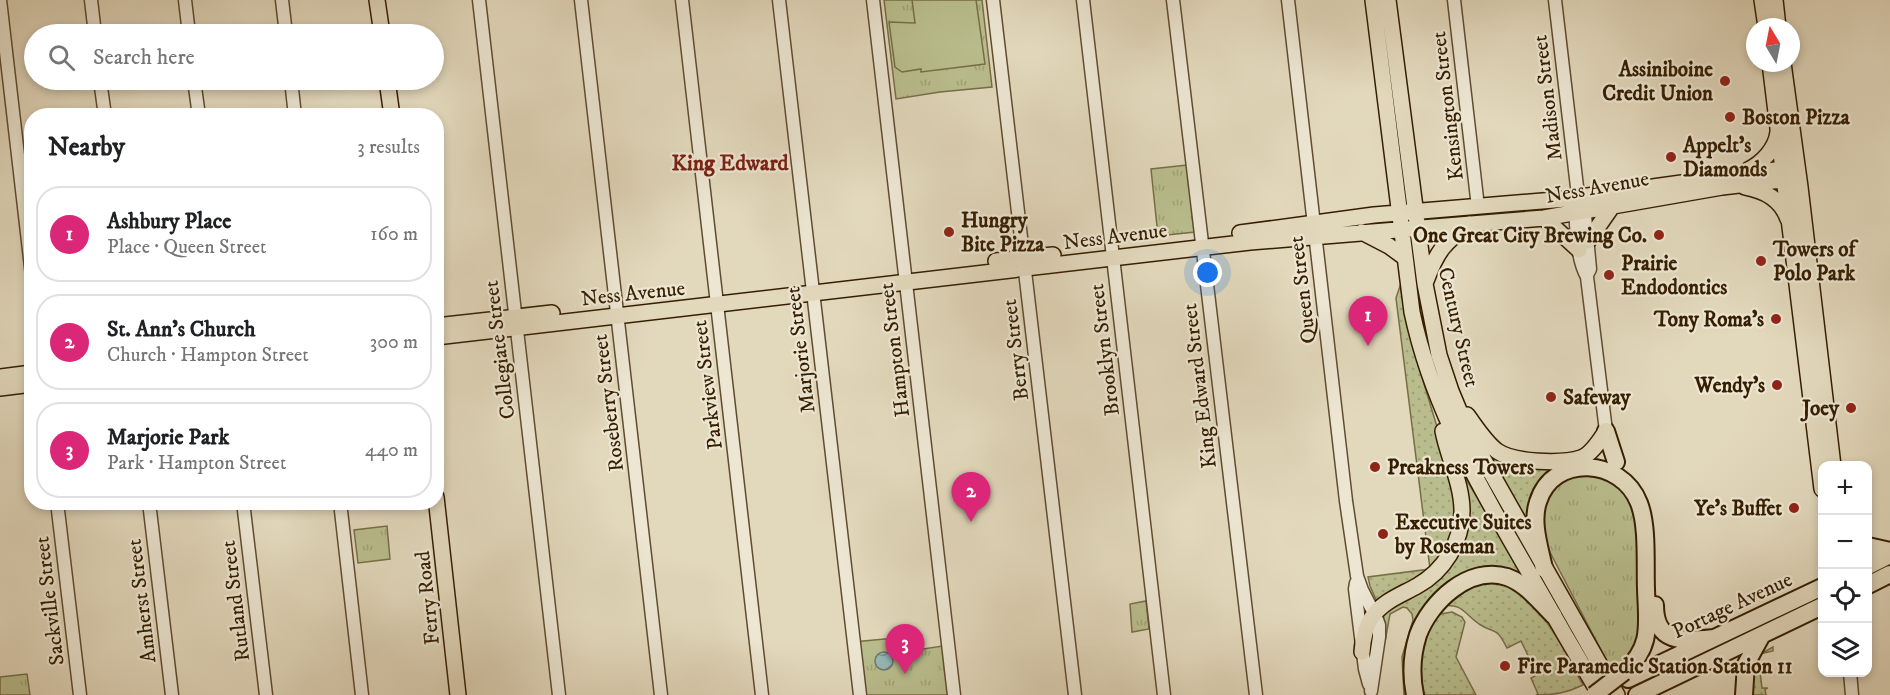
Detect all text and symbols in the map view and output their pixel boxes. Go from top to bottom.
north arrow [1746,18,1800,72]
search box [24,24,444,90]
street label: Kensington Street [1426,30,1470,182]
street label: Madison Street [1527,33,1569,162]
icon: search [45,41,78,74]
text: Search here [93,44,195,71]
place label: Assiniboine Credit Union [1602,57,1714,107]
marker: Assiniboine Credit Union [1718,74,1732,88]
place label: Boston Pizza [1742,105,1851,131]
marker: Boston Pizza [1723,110,1737,124]
text: Nearby [48,131,125,164]
place label: Appelt's Diamonds [1682,133,1767,183]
text: 3 results [357,135,420,160]
district label: King Edward [672,150,790,177]
marker: Appelt's Diamonds [1664,150,1678,164]
street label: Ness Avenue [1543,166,1651,210]
text: Ashbury Place [107,208,231,235]
place label: Hungry Bite Pizza [961,208,1045,258]
street label: Ness Avenue [1062,218,1169,256]
text: 1 [66,222,73,247]
text: 160 m [370,222,418,247]
place label: One Great City Brewing Co. [1413,223,1647,249]
marker: Hungry Bite Pizza [942,225,956,239]
marker: One Great City Brewing Co. [1652,228,1666,242]
street label: Queen Street [1283,234,1322,345]
text: Place · Queen Street [107,235,266,260]
place label: Towers of Polo Park [1772,237,1858,287]
place label: Prairie Endodontics [1621,251,1727,301]
marker: Towers of Polo Park [1754,254,1768,268]
your location [1193,258,1222,287]
street label: Century Street [1432,265,1485,390]
marker: Prairie Endodontics [1602,268,1616,282]
street label: Ness Avenue [580,276,687,312]
street label: Collegiate Street [479,279,521,421]
street label: Hampton Street [874,281,916,418]
street label: Brooklyn Street [1084,282,1126,417]
street label: Marjorie Street [780,285,822,415]
pin: 1 [1348,296,1388,346]
street label: Berry Street [997,298,1035,402]
street label: King Edward Street [1177,302,1223,470]
place label: Tony Roma's [1653,307,1764,333]
marker: Tony Roma's [1769,312,1783,326]
text: St. Ann's Church [107,316,256,343]
street label: Parkview Street [687,318,729,451]
text: 2 [65,330,74,355]
text: 300 m [370,330,418,355]
street label: Roseberry Street [588,332,630,473]
text: Church · Hampton Street [107,343,309,368]
place label: Wendy's [1693,373,1765,399]
marker: Wendy's [1770,378,1784,392]
place label: Safeway [1563,385,1631,411]
marker: Safeway [1544,390,1558,404]
place label: Joey [1800,396,1840,422]
marker: Joey [1844,401,1858,415]
text: Marjorie Park [107,424,229,451]
text: 3 [66,438,73,463]
text: 440 m [365,438,418,463]
text: Park · Hampton Street [107,451,286,476]
place label: Preakness Towers [1387,455,1534,481]
marker: Preakness Towers [1368,460,1382,474]
map controls [1818,461,1872,677]
button: + [1818,461,1872,515]
pin: 2 [952,472,990,522]
place label: Ye's Buffet [1693,496,1782,522]
marker: Ye's Buffet [1787,501,1801,515]
place label: Executive Suites by Roseman [1394,510,1531,560]
button: − [1818,515,1872,569]
marker: Executive Suites by Roseman [1376,527,1390,541]
street label: Sackville Street [29,535,71,667]
street label: Amherst Street [121,537,162,664]
street label: Rutland Street [216,539,256,663]
street label: Ferry Road [410,549,446,646]
street label: Portage Avenue [1668,567,1797,645]
button: locate [1818,569,1872,623]
button: layers [1818,623,1872,677]
pin: 3 [886,624,924,674]
place label: Fire Paramedic Station Station 11 [1517,654,1793,680]
marker: Fire Paramedic Station Station 11 [1498,659,1512,673]

